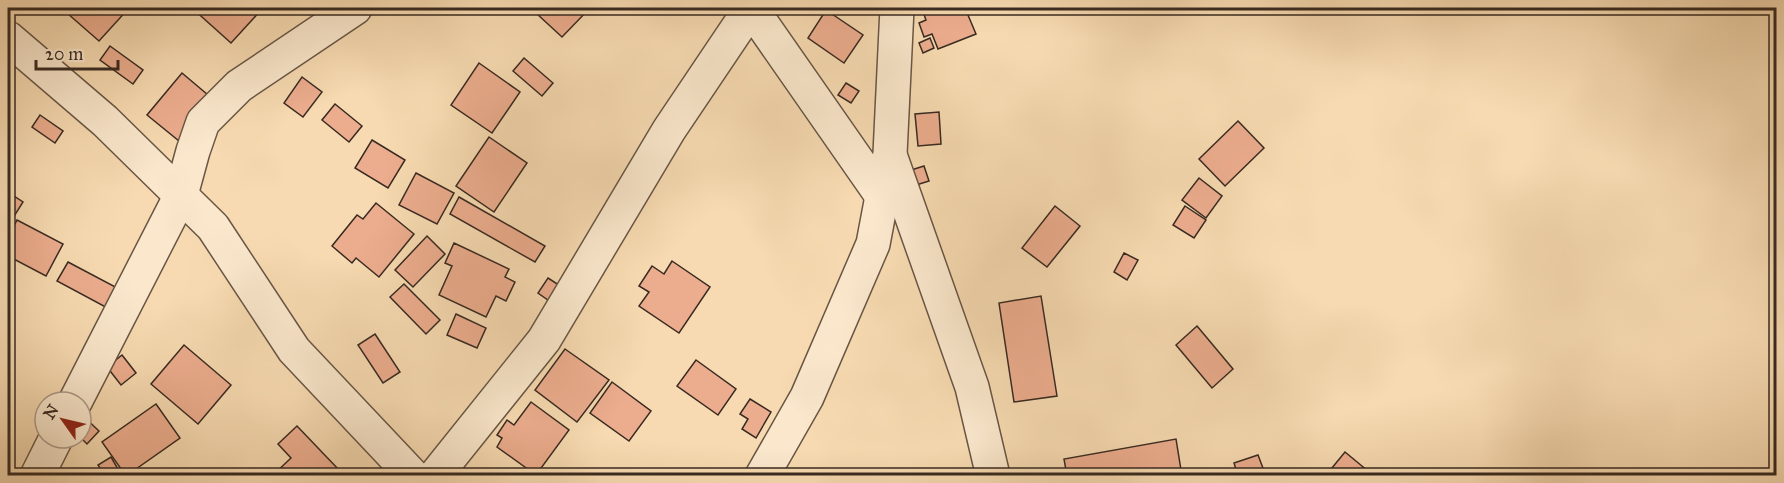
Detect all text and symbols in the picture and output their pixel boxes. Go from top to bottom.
scale bar [36,33,118,71]
text: 20 m [45,43,83,65]
north arrow [33,390,93,450]
text: N [39,401,63,423]

